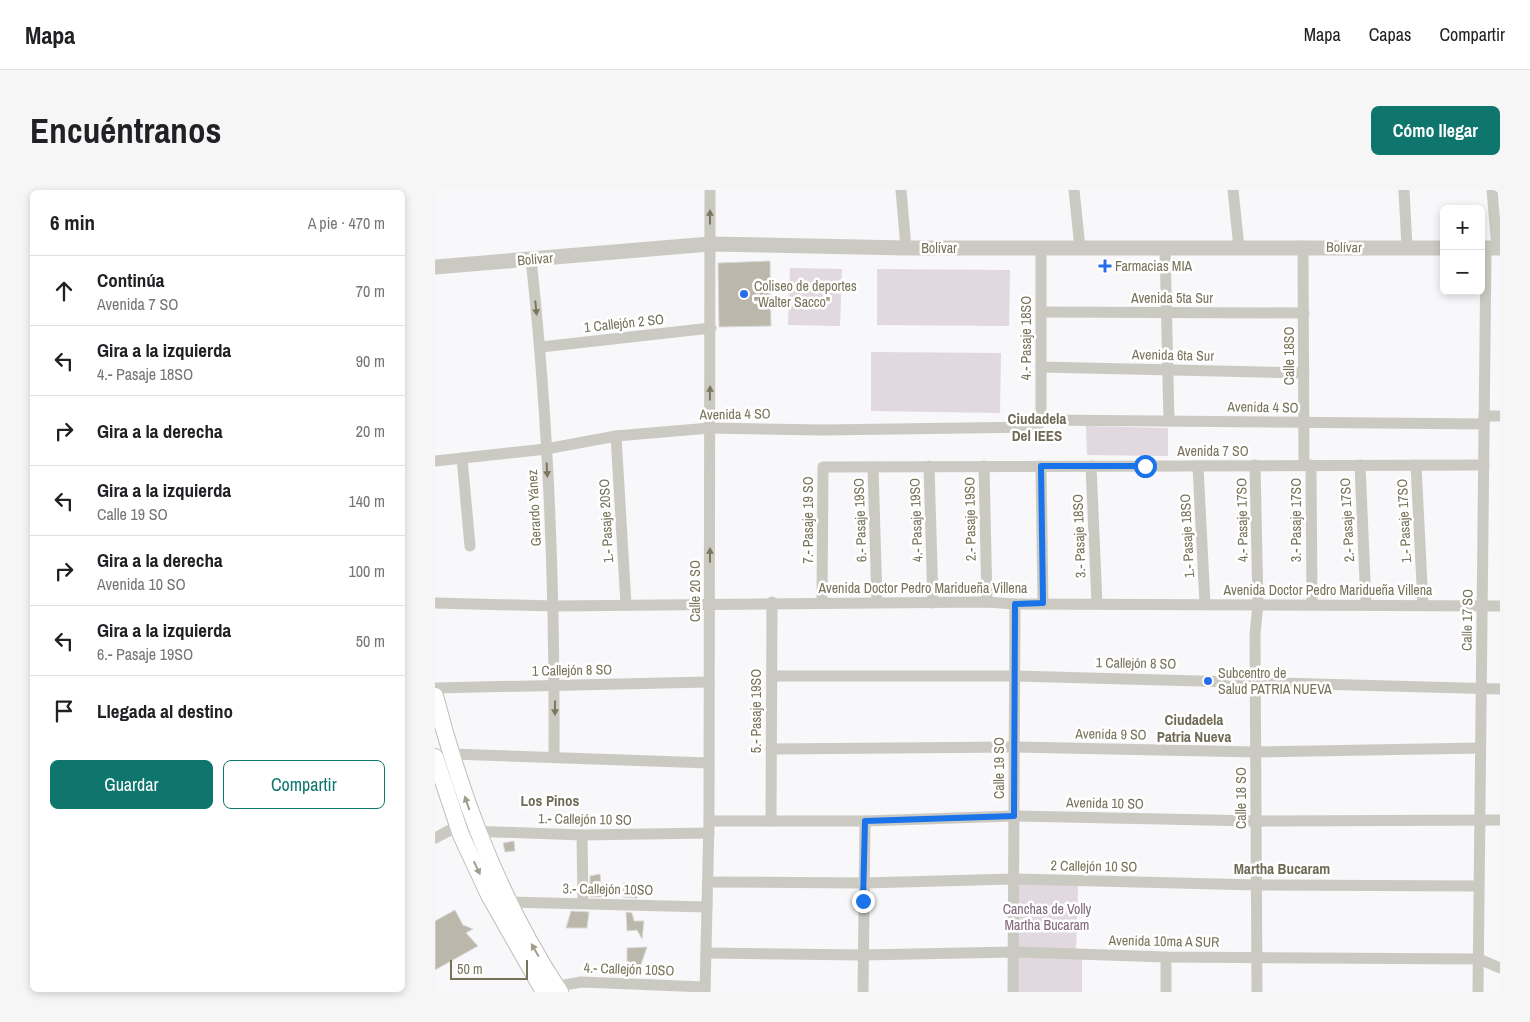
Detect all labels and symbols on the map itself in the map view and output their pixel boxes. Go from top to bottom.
one-way arrow [706,209,714,225]
street label: Bolívar [1326,238,1362,256]
street label: Bolívar [921,239,957,257]
street label: Bolívar [516,248,554,270]
place label: Farmacias MIA [1115,257,1193,275]
marker: Farmacias MIA [1099,260,1111,272]
place label: Coliseo de deportes "Walter Sacco" [754,277,857,311]
marker: Coliseo de deportes "Walter Sacco" [738,288,750,300]
street label: Avenida 5ta Sur [1130,289,1213,307]
street label: 4.- Pasaje 18SO [1017,296,1035,380]
one-way arrow [532,300,540,316]
street label: 1 Callejón 2 SO [583,310,665,336]
street label: Calle 18SO [1280,327,1298,385]
street label: Avenida 6ta Sur [1131,345,1214,365]
one-way arrow [706,385,714,401]
street label: Avenida 4 SO [1226,397,1299,417]
street label: Avenida 4 SO [698,404,771,424]
district label: Ciudadela Del IEES [1008,408,1067,446]
street label: Avenida 7 SO [1176,442,1249,460]
route start [1134,455,1157,478]
one-way arrow [543,462,551,478]
street label: Gerardo Yánez [523,469,545,547]
street label: 7.- Pasaje 19 SO [799,476,817,564]
street label: 2.- Pasaje 19SO [960,477,980,561]
street label: 2.- Pasaje 17SO [1336,477,1358,563]
street label: 1.- Pasaje 20SO [595,478,617,564]
street label: 6.- Pasaje 19SO [850,478,870,562]
street label: 4.- Pasaje 19SO [906,478,926,562]
street label: 4.- Pasaje 17SO [1232,478,1252,562]
street label: 3.- Pasaje 17SO [1287,478,1305,562]
street label: 1.- Pasaje 17SO [1393,478,1415,564]
street label: 1.- Pasaje 18SO [1176,493,1198,579]
street label: 3.- Pasaje 18SO [1069,494,1089,578]
one-way arrow [706,547,714,563]
street label: Calle 20 SO [686,560,704,622]
street label: Avenida Doctor Pedro Maridueña Villena [818,579,1028,597]
street label: Avenida Doctor Pedro Maridueña Villena [1223,581,1433,599]
street label: Calle 17 SO [1457,589,1477,651]
street label: 1 Callejón 8 SO [1096,653,1176,673]
street label: 1 Callejón 8 SO [532,660,612,680]
place label: Subcentro de Salud PATRIA NUEVA [1218,664,1332,698]
street label: 5.- Pasaje 19SO [747,669,765,753]
marker: Subcentro de Salud PATRIA NUEVA [1202,675,1214,687]
one-way arrow [551,700,559,716]
district label: Ciudadela Patria Nueva [1157,709,1231,747]
street label: Avenida 9 SO [1074,724,1147,744]
street label: Calle 19 SO [990,737,1008,799]
street label: Calle 18 SO [1232,767,1250,829]
district label: Los Pinos [521,790,580,811]
street label: Avenida 10 SO [1065,793,1144,813]
one-way arrow [463,795,471,810]
street label: 1.- Callejón 10 SO [538,809,632,829]
street label: 2 Callejón 10 SO [1050,856,1138,876]
district label: Martha Bucaram [1234,858,1330,879]
one-way arrow [473,861,481,875]
street label: 3.- Callejón 10SO [563,879,654,899]
route end [852,890,875,913]
park label: Canchas de Volly Martha Bucaram [1003,900,1092,934]
street label: Avenida 10ma A SUR [1107,931,1220,951]
one-way arrow [531,943,540,956]
scale bar [450,957,527,980]
street label: 4.- Callejón 10SO [583,958,675,980]

